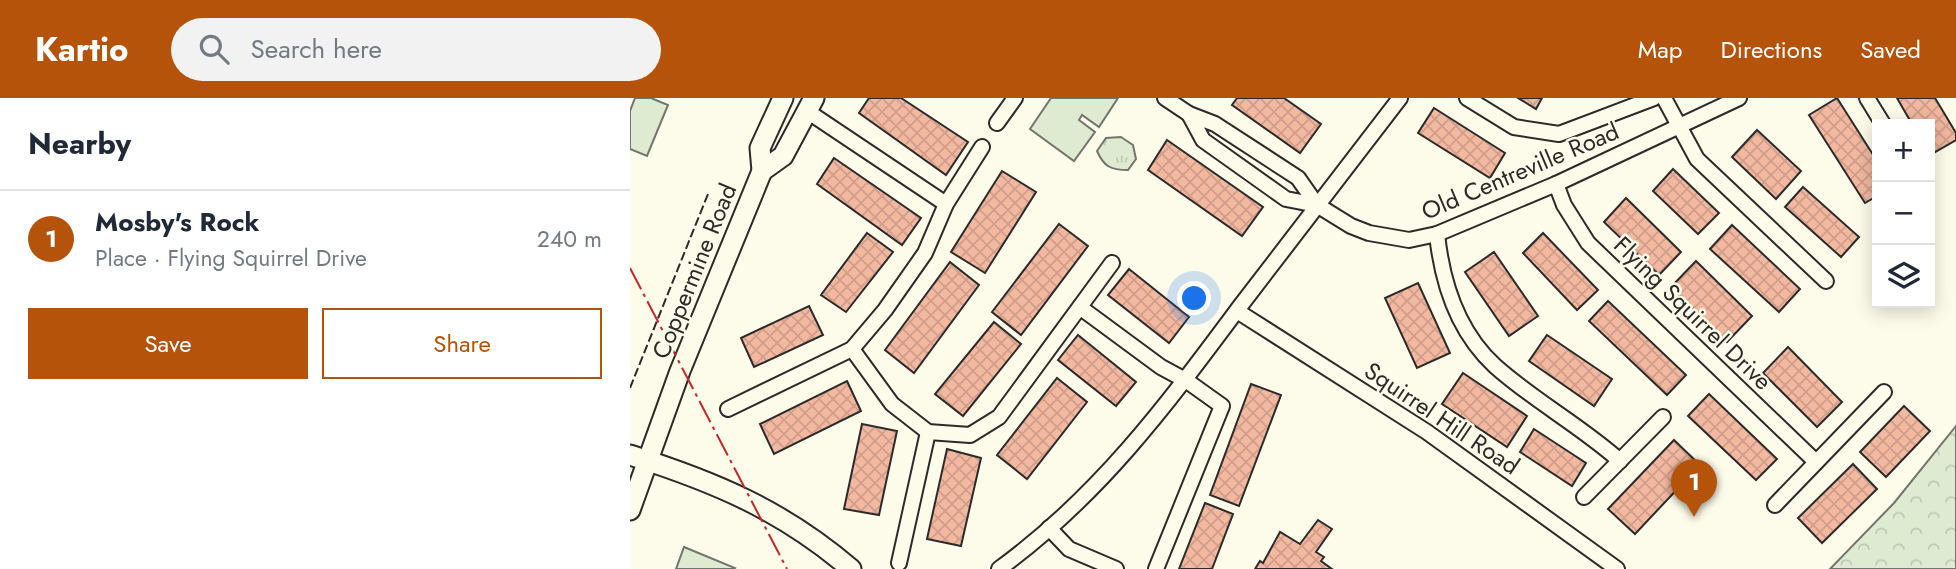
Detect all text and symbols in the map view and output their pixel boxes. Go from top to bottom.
search box [171,18,661,81]
text: Kartio [35,26,129,73]
icon: search [195,30,233,68]
text: Search here [251,30,382,68]
text: Map [1638,32,1683,67]
text: Directions [1721,32,1822,67]
text: Saved [1860,32,1921,67]
street label: Old Centreville Road [1416,114,1624,228]
map controls [1872,119,1935,308]
button: + [1872,119,1935,182]
text: Nearby [28,122,131,165]
street label: Coppermine Road [643,178,745,364]
button: − [1872,182,1935,245]
text: Mosby's Rock [95,203,260,241]
text: 1 [45,222,57,256]
text: 240 m [537,222,602,256]
street label: Flying Squirrel Drive [1606,228,1780,398]
text: Place · Flying Squirrel Drive [95,241,367,275]
button: layers [1872,245,1935,308]
your location [1177,281,1211,315]
button: Save [28,308,308,379]
button: Share [322,308,602,379]
street label: Squirrel Hill Road [1357,353,1527,483]
pin: 1 [1671,459,1717,517]

